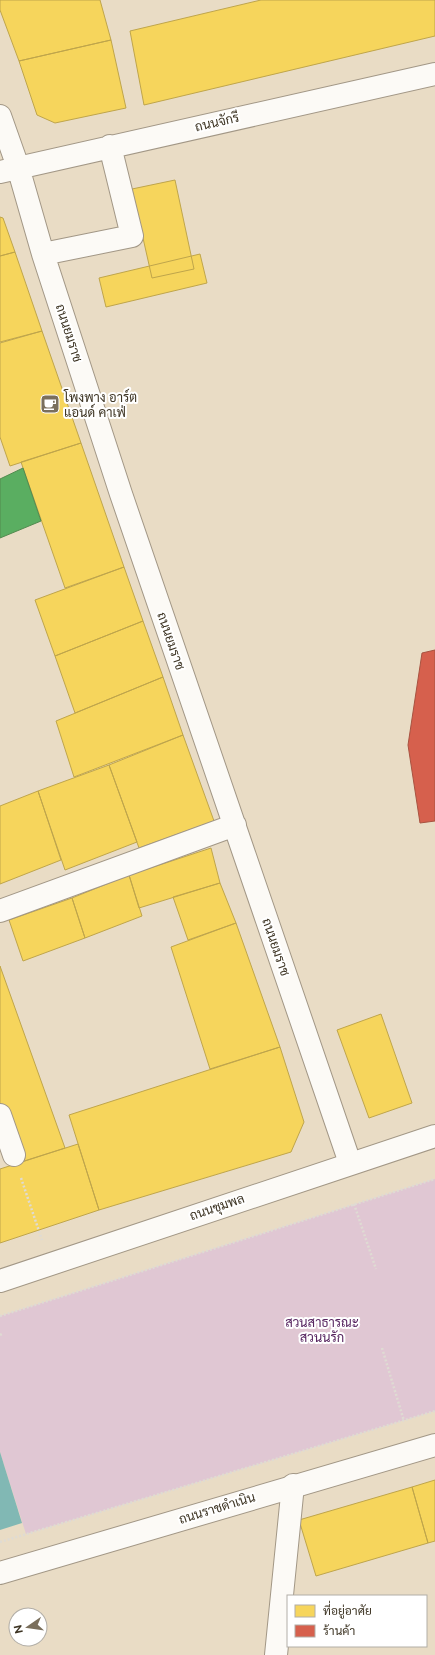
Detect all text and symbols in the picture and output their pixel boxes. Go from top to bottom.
street label: ถนนจักรี [193,108,241,134]
street label: ถนนยมราช [53,302,85,364]
place label: โพงพาง อาร์ต แอนด์ คาเฟ่ [63,388,137,420]
cafe icon: โพงพาง อาร์ต แอนด์ คาเฟ่ [39,393,61,415]
street label: ถนนยมราช [154,610,188,672]
street label: ถนนยมราช [259,916,293,978]
street label: ถนนชุมพล [188,1191,247,1225]
park label: สวนสาธารณะ สวนนรัก [285,1315,359,1345]
street label: ถนนราชดำเนิน [177,1488,257,1527]
legend [287,1595,427,1647]
text: ที่อยู่อาศัย [323,1600,372,1619]
north arrow [8,1607,48,1647]
text: N [11,1624,26,1635]
text: ร้านค้า [323,1624,355,1638]

